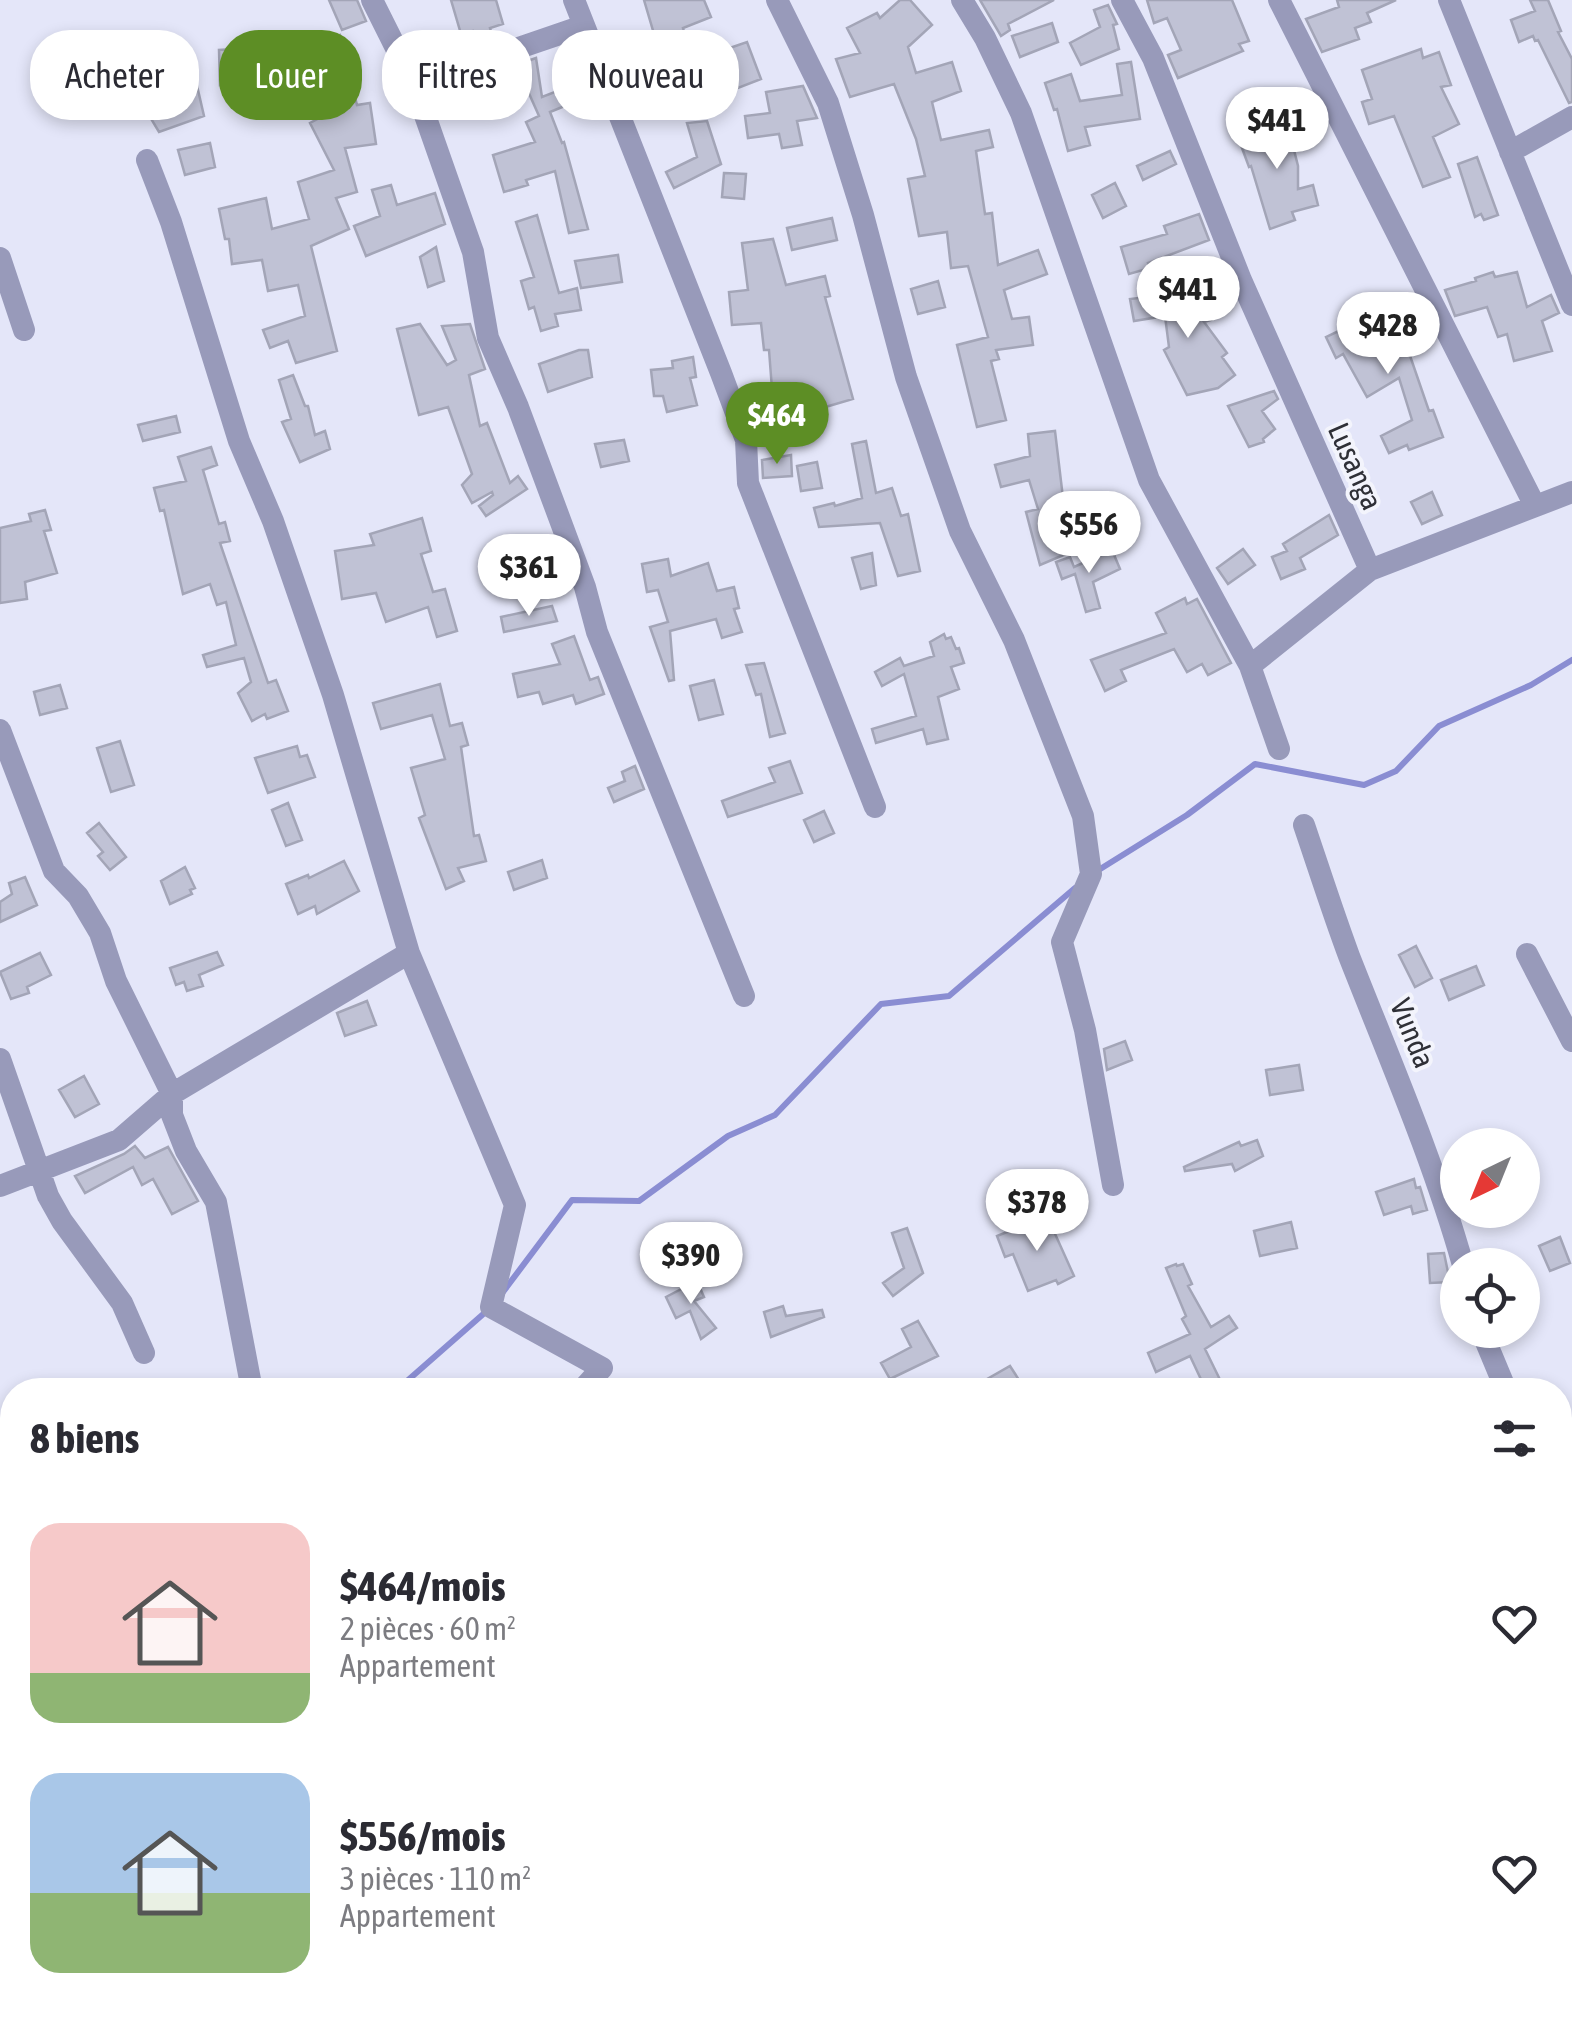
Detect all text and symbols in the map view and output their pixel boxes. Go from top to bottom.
chip: Acheter [30,30,199,120]
chip: Louer [219,30,362,120]
chip: Filtres [382,30,532,120]
chip: Nouveau [552,30,739,120]
pin: $441 [1218,87,1336,172]
text: $441 [1248,101,1306,138]
pin: $441 [1129,256,1247,341]
text: $441 [1159,270,1217,307]
pin: $428 [1329,292,1447,377]
text: $428 [1359,306,1417,343]
pin: $464 [718,382,836,467]
text: $464 [748,396,806,433]
street label: Lusanga [1322,417,1390,515]
pin: $556 [1030,491,1148,576]
text: $556 [1060,505,1118,542]
pin: $361 [470,534,588,619]
text: $361 [500,548,558,585]
street label: Vunda [1384,993,1442,1073]
north arrow [1440,1128,1540,1228]
map controls [1440,1128,1540,1348]
pin: $378 [978,1169,1096,1254]
text: $378 [1008,1183,1066,1220]
pin: $390 [632,1222,750,1307]
text: $390 [662,1236,720,1273]
button: locate [1440,1248,1540,1348]
icon: filters [1487,1411,1542,1466]
text: 8 biens [30,1414,139,1462]
text: $464/mois [340,1562,506,1610]
icon: home [110,1563,230,1683]
icon: heart [1487,1596,1542,1651]
text: 2 pièces · 60 m² [340,1610,516,1647]
text: Appartement [340,1647,496,1684]
text: $556/mois [340,1812,506,1860]
icon: home [110,1813,230,1933]
icon: heart [1487,1846,1542,1901]
text: 3 pièces · 110 m² [340,1860,531,1897]
text: Appartement [340,1897,496,1934]

